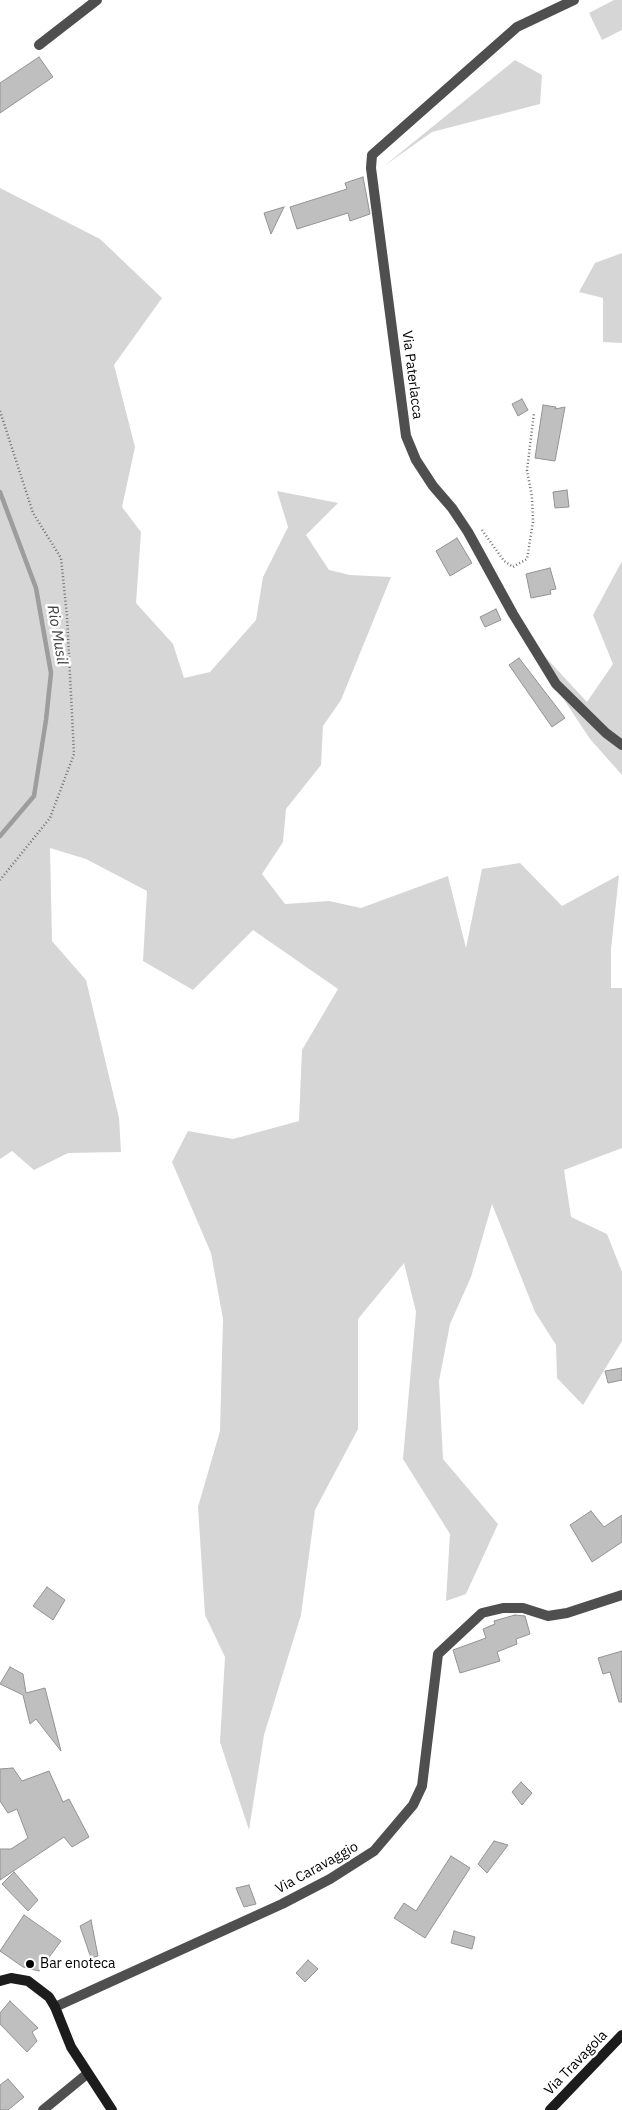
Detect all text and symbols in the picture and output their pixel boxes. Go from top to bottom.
street label: Via Paterlacca [398,330,426,420]
water label: Rio Musil [43,604,71,666]
street label: Via Caravaggio [273,1838,361,1898]
place label: Bar enoteca [40,1956,116,1972]
marker: Bar enoteca [24,1958,36,1970]
street label: Via Travagola [541,2027,611,2099]

